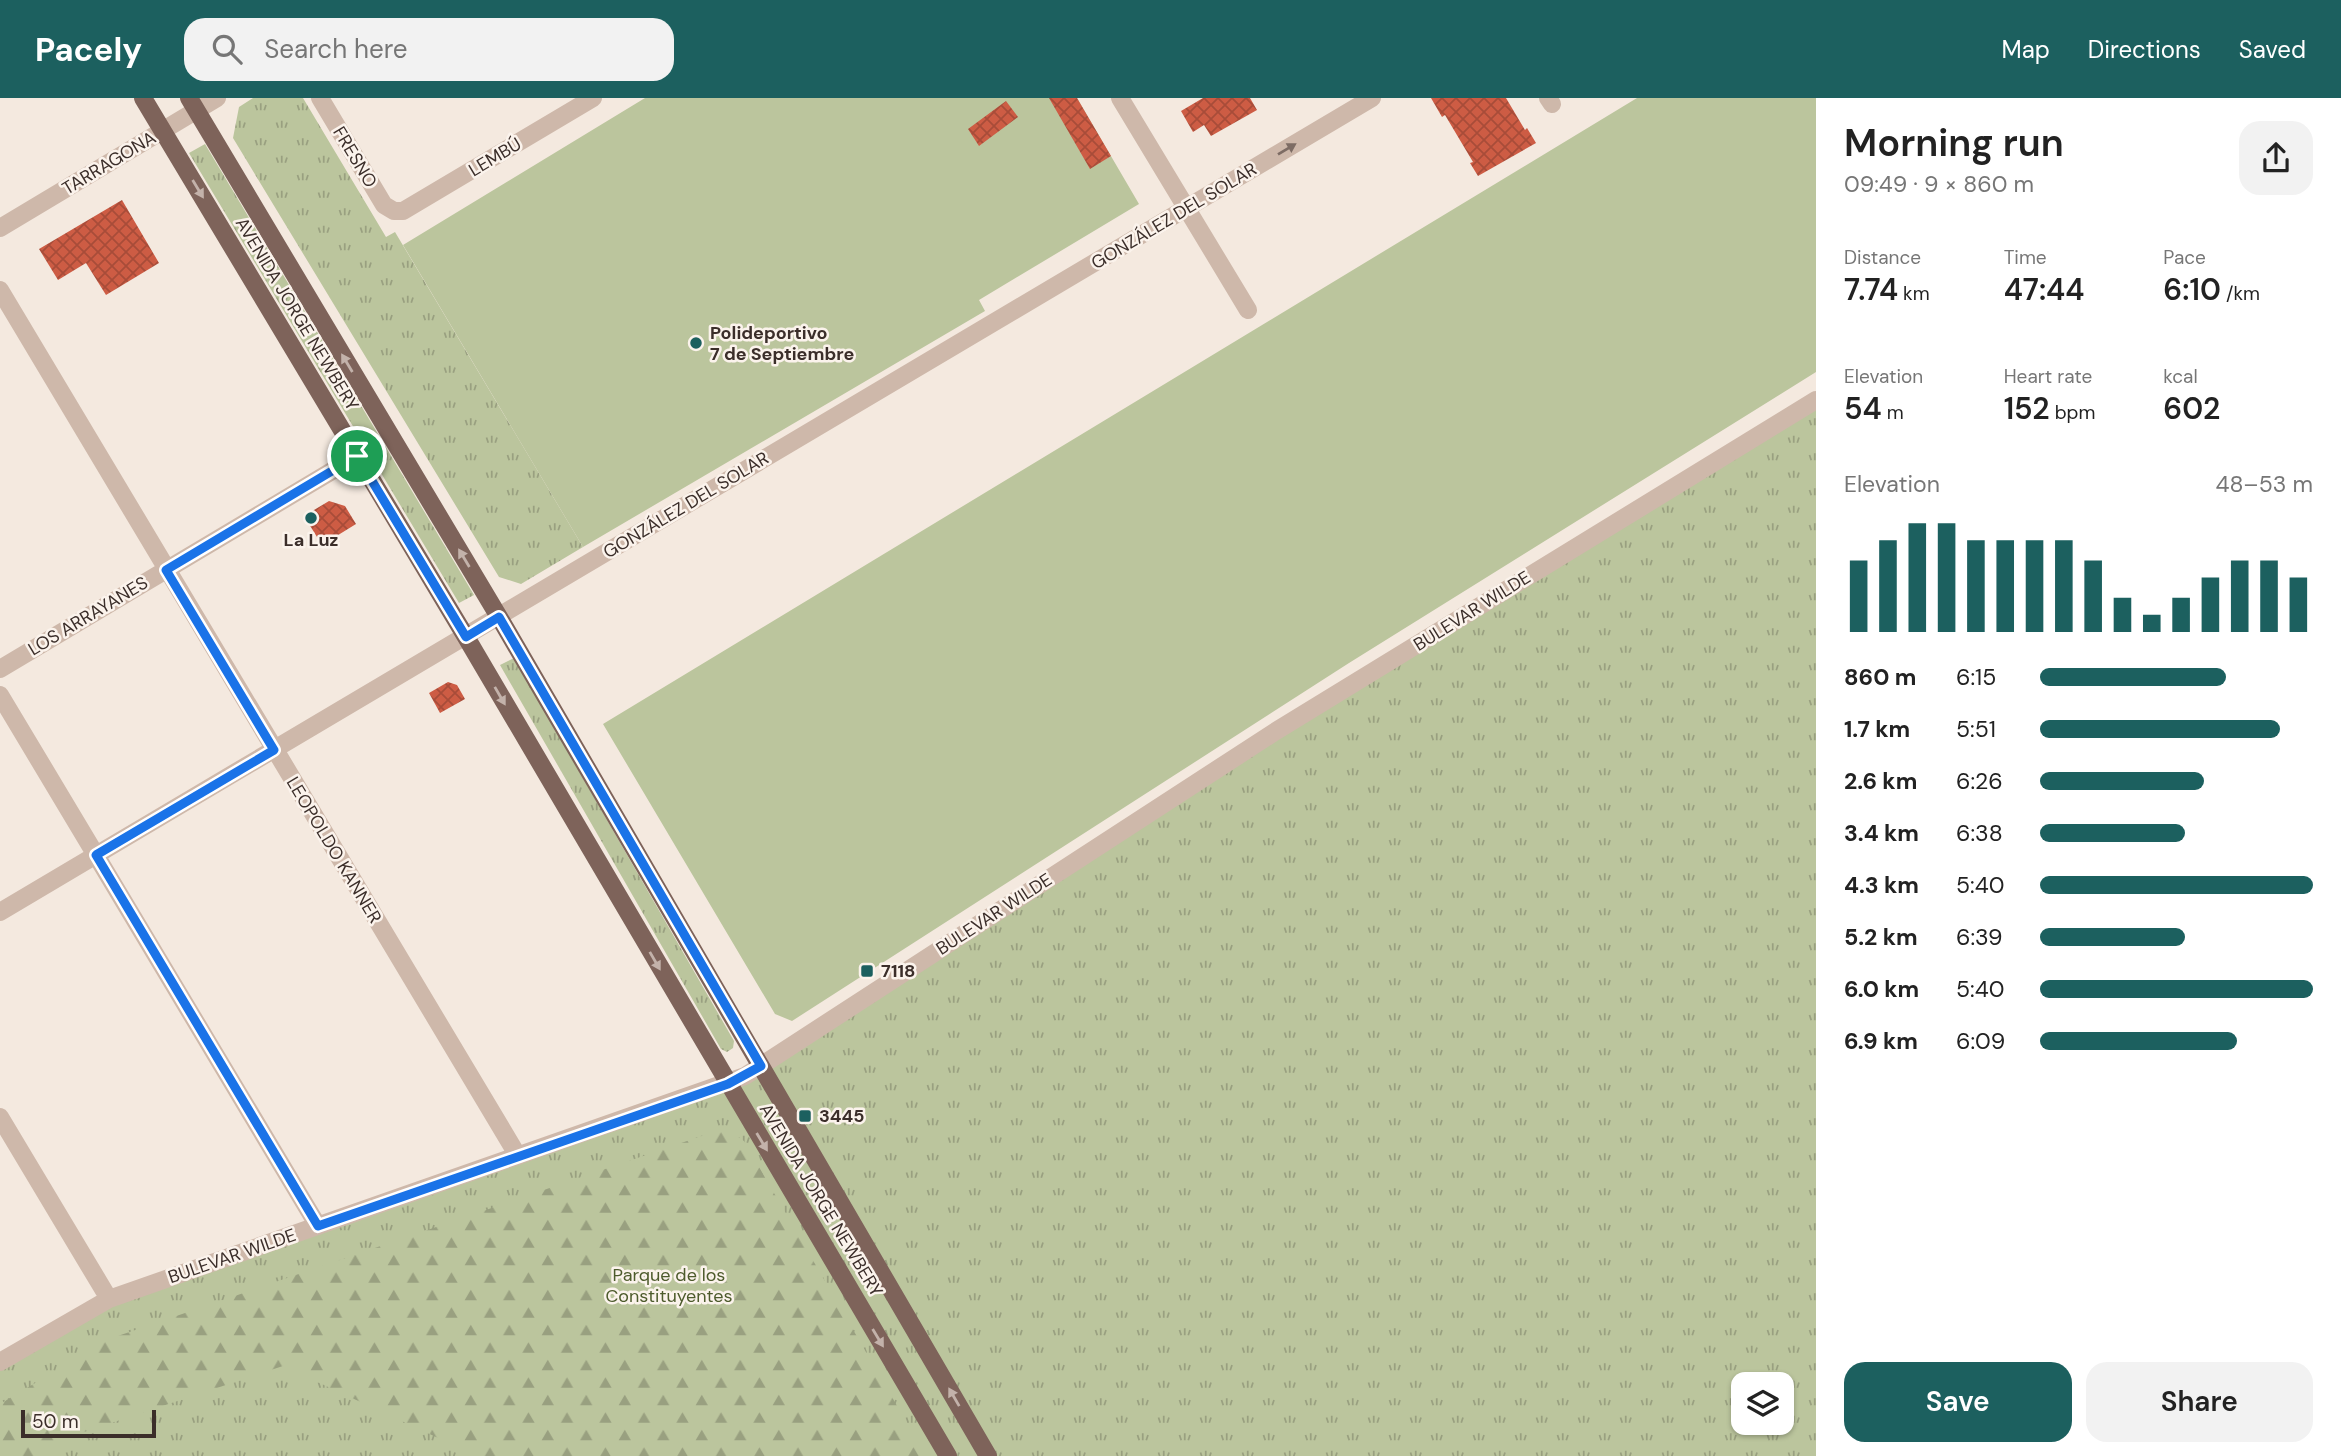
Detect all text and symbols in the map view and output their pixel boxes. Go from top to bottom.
search box [184,18,674,81]
text: Pacely [35,28,142,71]
icon: search [208,30,246,68]
text: Search here [264,32,408,66]
text: Map [2002,34,2050,65]
text: Directions [2088,34,2201,65]
text: Saved [2239,34,2306,65]
text: Morning run [1844,118,2064,168]
button: share [2239,121,2313,195]
street label: FRESNO [327,122,383,192]
street label: TARRAGONA [58,126,160,200]
street label: LEMBÚ [464,132,526,182]
one-way arrow [1277,142,1296,155]
street label: GONZÁLEZ DEL SOLAR [1087,157,1261,275]
text: 09:49 · 9 × 860 m [1844,169,2034,199]
one-way arrow [192,180,204,199]
street label: AVENIDA JORGE NEWBERY [230,213,365,415]
text: Distance [1844,245,1921,270]
text: Time [2004,245,2047,270]
text: Pace [2163,245,2206,270]
text: 7.74 [1844,270,1898,309]
text: 47:44 [2004,270,2084,309]
text: 6:10 [2163,270,2221,309]
text: km [1898,281,1930,306]
text: /km [2221,281,2260,306]
place label: Polideportivo 7 de Septiembre [710,321,854,366]
marker: Polideportivo 7 de Septiembre [688,335,704,351]
one-way arrow [341,354,354,373]
text: Elevation [1844,364,1923,389]
text: Heart rate [2004,364,2092,389]
text: kcal [2163,364,2198,389]
text: 54 [1844,389,1882,428]
text: 152 [2004,389,2050,428]
text: 602 [2163,389,2220,428]
text: m [1882,400,1904,425]
text: bpm [2050,400,2095,425]
pin [327,426,387,486]
icon: arrive [338,437,376,475]
street label: GONZÁLEZ DEL SOLAR [599,446,773,564]
text: Elevation [1844,469,1940,499]
text: 48–53 m [2215,469,2313,499]
marker: La Luz [303,510,319,526]
place label: La Luz [284,528,339,552]
one-way arrow [458,549,471,568]
street label: BULEVAR WILDE [1409,565,1535,657]
street label: LOS ARRAYANES [24,571,152,661]
text: 860 m [1844,662,1916,692]
text: 6:15 [1956,662,1996,692]
one-way arrow [494,687,506,706]
text: 1.7 km [1844,714,1910,744]
text: 5:51 [1956,714,1996,744]
text: 2.6 km [1844,766,1917,796]
text: 6:26 [1956,766,2003,796]
street label: LEOPOLDO KANNER [281,772,387,928]
text: 3.4 km [1844,818,1919,848]
text: 6:38 [1956,818,2003,848]
street label: BULEVAR WILDE [931,868,1057,960]
text: 4.3 km [1844,870,1919,900]
text: 5:40 [1956,870,2004,900]
text: 5.2 km [1844,922,1918,952]
text: 6:39 [1956,922,2002,952]
one-way arrow [649,951,662,970]
place label: 7118 [881,959,916,983]
marker: 7118 [859,963,875,979]
text: 6.0 km [1844,974,1919,1004]
text: 5:40 [1956,974,2004,1004]
text: 6.9 km [1844,1026,1918,1056]
text: 6:09 [1956,1026,2005,1056]
street label: AVENIDA JORGE NEWBERY [754,1099,889,1301]
place label: 3445 [819,1104,864,1128]
marker: 3445 [797,1108,813,1124]
one-way arrow [756,1133,769,1152]
street label: BULEVAR WILDE [165,1223,299,1289]
park label: Parque de los Constituyentes [605,1263,733,1308]
one-way arrow [872,1329,885,1348]
button: Save [1844,1362,2072,1442]
button: Share [2086,1362,2313,1442]
map controls [1731,1372,1794,1435]
button: layers [1731,1372,1794,1435]
one-way arrow [948,1387,960,1407]
scale bar [21,1407,156,1439]
text: 50 m [32,1409,79,1434]

